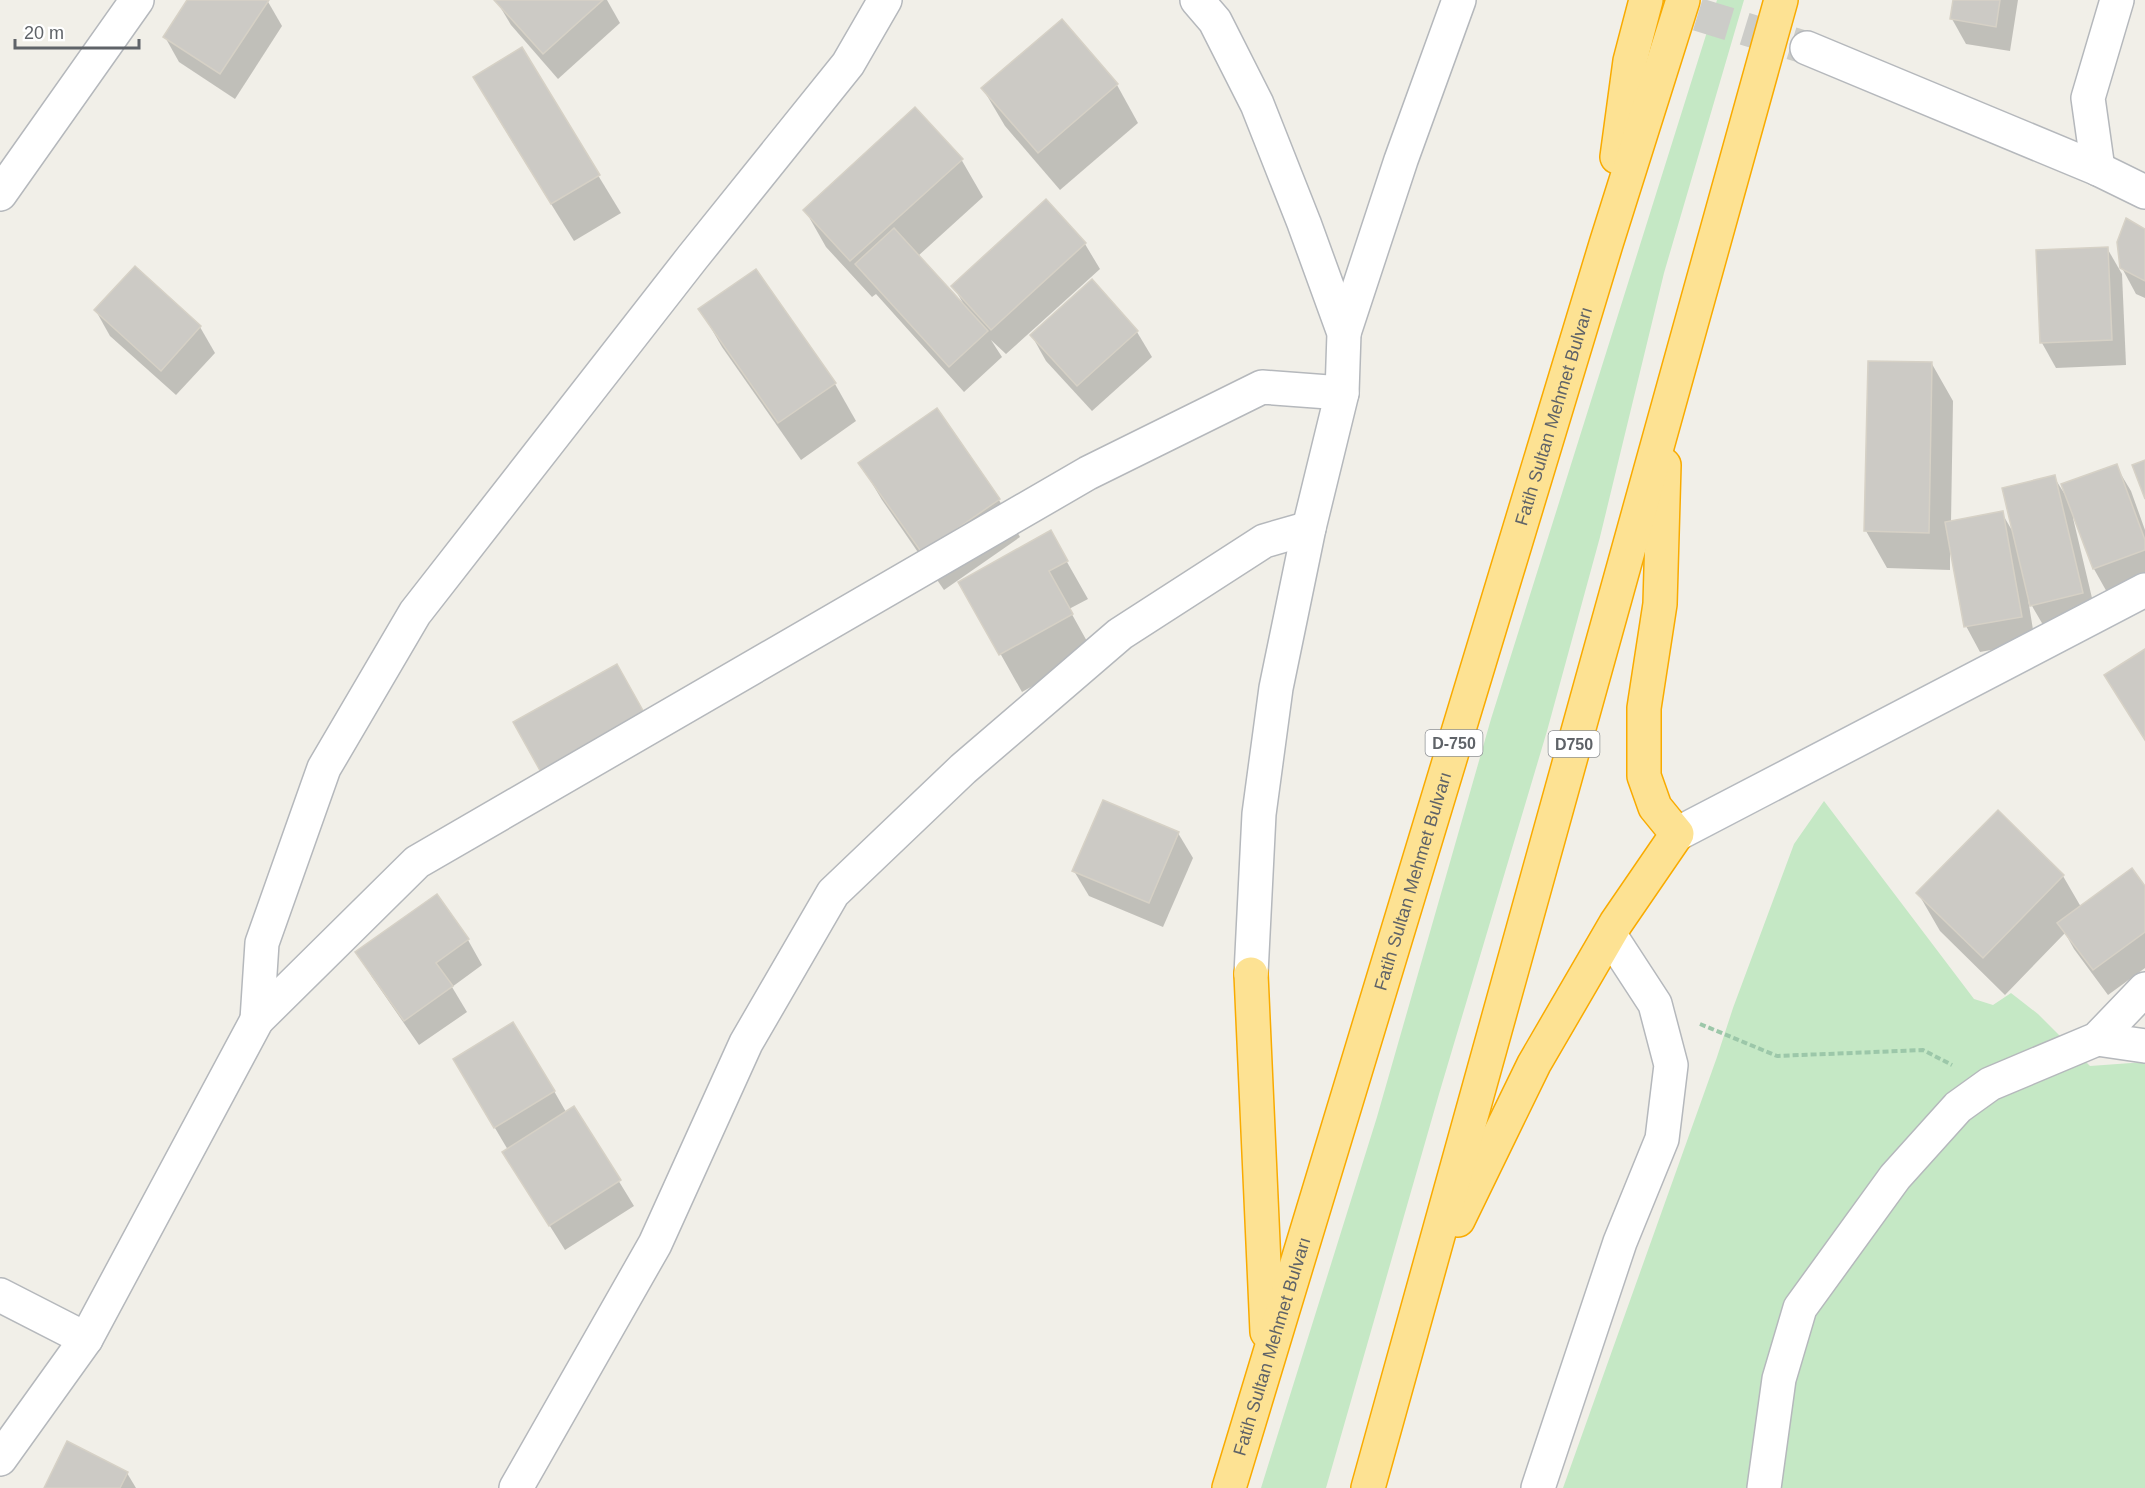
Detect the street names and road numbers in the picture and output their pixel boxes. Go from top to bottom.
street label: Fatih Sultan Mehmet Bulvarı [1511,304,1596,528]
road number: D-750 [1426,730,1482,756]
road number: D750 [1548,731,1600,757]
street label: Fatih Sultan Mehmet Bulvarı [1370,770,1455,993]
street label: Fatih Sultan Mehmet Bulvarı [1229,1235,1314,1458]

